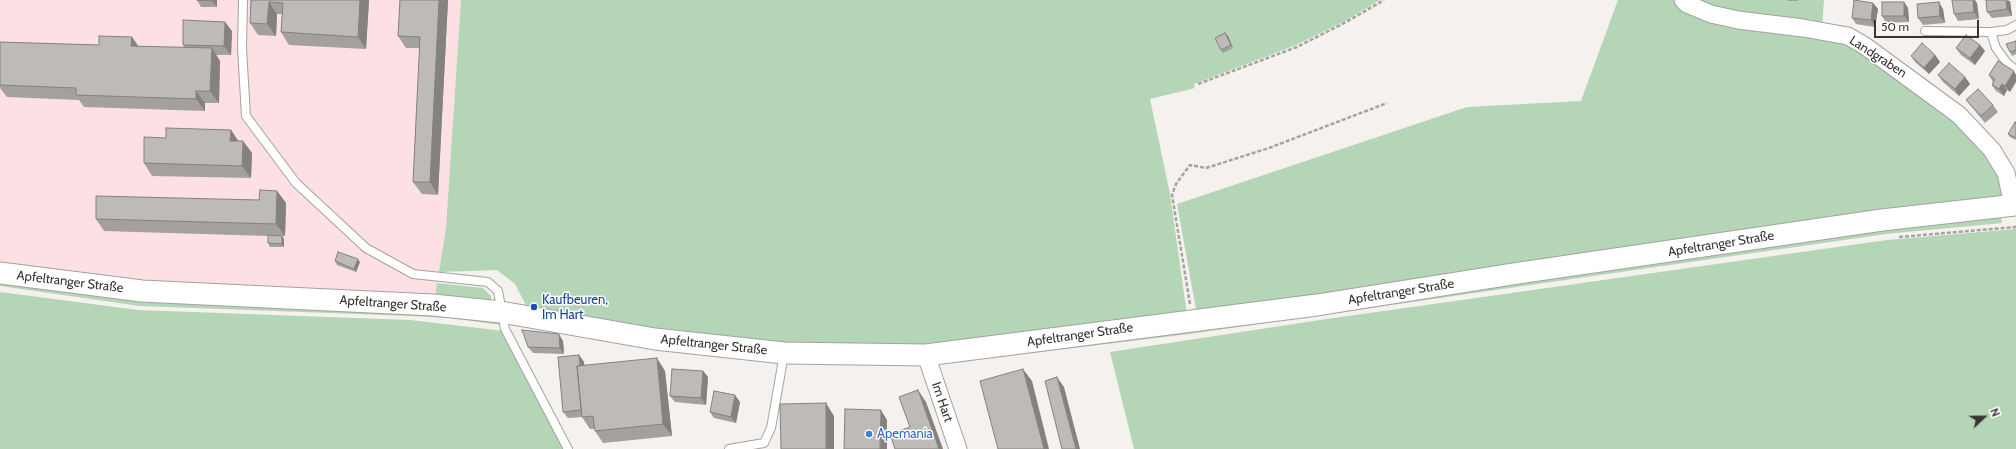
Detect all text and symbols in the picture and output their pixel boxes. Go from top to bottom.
scale bar [1876,12,1981,38]
text: 50 m [1881,19,1909,34]
street label: Landgraben [1846,33,1910,81]
street label: Apfeltranger Straße [1667,228,1775,260]
street label: Apfeltranger Straße [16,268,124,296]
street label: Apfeltranger Straße [1347,276,1455,308]
street label: Apfeltranger Straße [339,292,447,316]
place label: Kaufbeuren, Im Hart [542,292,608,323]
marker: Kaufbeuren, Im Hart [529,302,539,312]
street label: Apfeltranger Straße [1026,320,1134,350]
street label: Apfeltranger Straße [660,332,768,358]
street label: Im Hart [928,380,956,424]
north arrow [1964,397,2004,437]
text: N [1987,406,2003,419]
place label: Apemania [877,426,933,442]
marker: Apemania [864,429,874,439]

